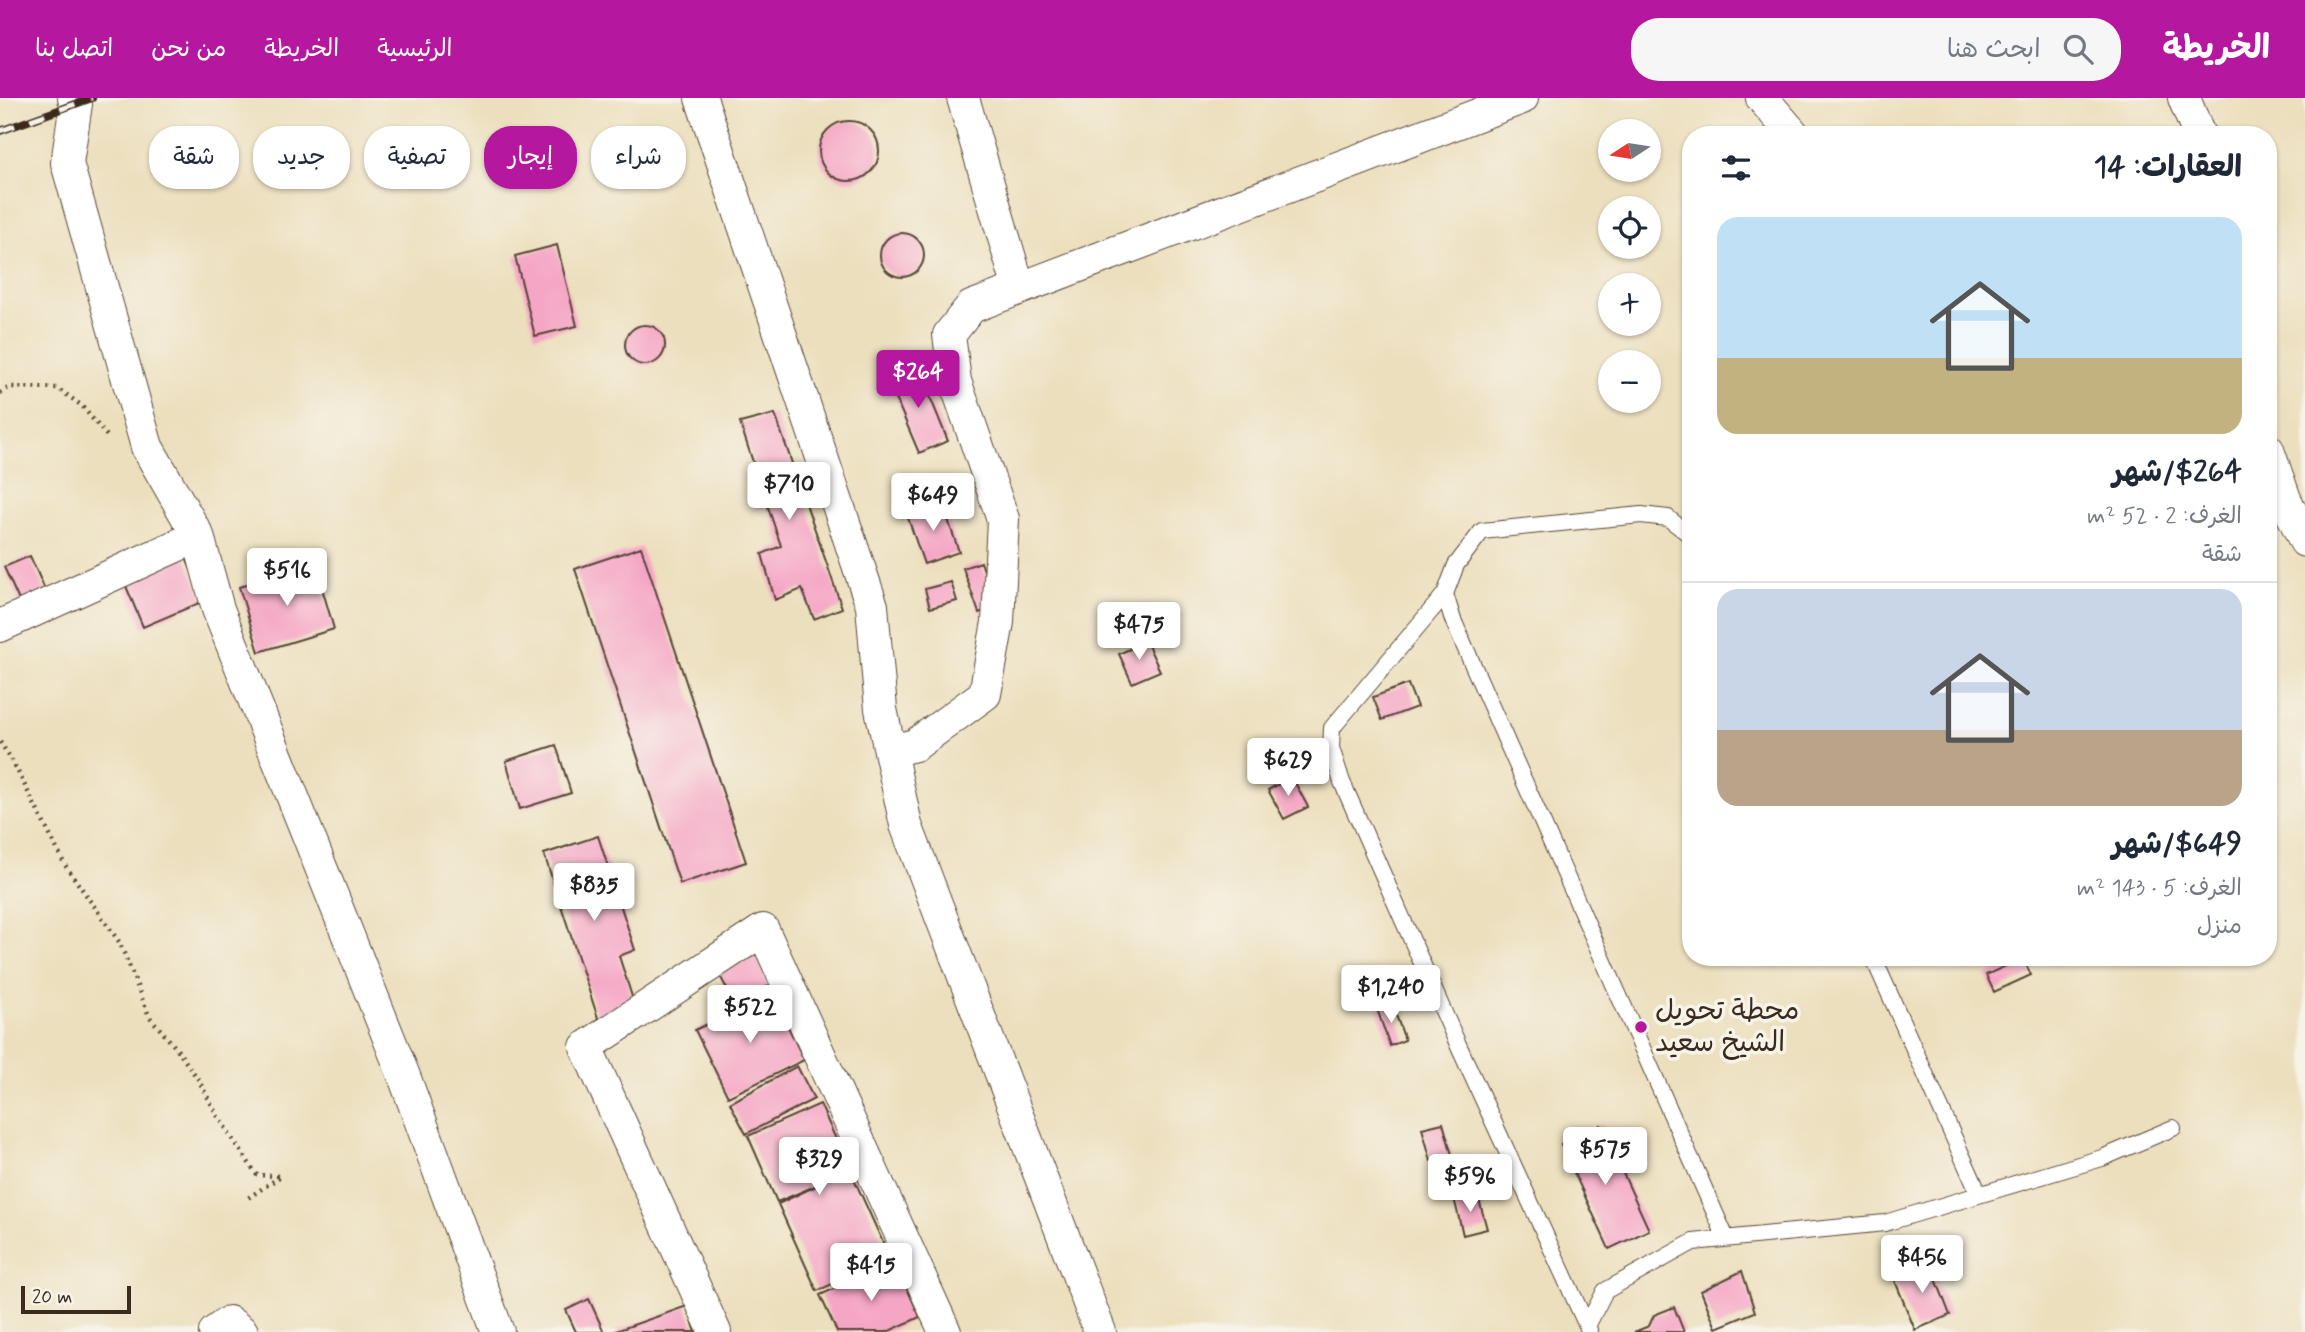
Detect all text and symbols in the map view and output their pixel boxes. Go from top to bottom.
search box [1631,18,2121,81]
text: الخريطة [2163,27,2270,71]
icon: search [2059,30,2097,68]
text: ابحث هنا [1947,33,2041,67]
text: اتصل بنا [35,34,113,65]
text: من نحن [151,34,226,65]
text: الخريطة [264,34,339,65]
text: الرئيسية [377,34,453,65]
north arrow [1598,119,1661,182]
map controls [1598,119,1661,413]
chip: شقة [149,126,239,189]
chip: جديد [253,126,350,189]
chip: تصفية [364,126,470,189]
chip: إيجار [484,126,577,189]
chip: شراء [591,126,686,189]
text: العقارات: 14 [2094,148,2242,187]
icon: filters [1717,149,1755,187]
button: locate [1598,196,1661,259]
icon: home [1917,263,2043,389]
button: + [1598,273,1661,336]
pin: $264 [877,350,959,410]
button: − [1598,350,1661,413]
text: $264 [892,358,944,388]
text: $264/شهر [2112,453,2242,492]
pin: $710 [748,462,830,522]
text: $710 [763,470,815,500]
pin: $649 [892,474,974,533]
text: $649 [907,481,959,511]
text: الغرف: 2 · 52 m² [2087,502,2242,532]
text: شقة [2202,540,2242,570]
pin: $516 [246,548,328,608]
text: $516 [263,556,311,586]
pin: $475 [1098,602,1180,662]
text: $475 [1113,610,1165,640]
icon: home [1917,635,2043,761]
pin: $629 [1247,738,1329,798]
text: $629 [1263,746,1313,776]
text: $649/شهر [2112,825,2242,864]
pin: $835 [553,864,635,923]
text: $835 [569,871,619,901]
text: الغرف: 5 · 143 m² [2077,874,2242,904]
text: منزل [2197,912,2242,942]
pin: $1,240 [1334,965,1448,1025]
text: $1,240 [1357,973,1425,1003]
pin: $522 [709,986,791,1045]
text: $522 [723,993,777,1023]
place label: محطة تحويل الشيخ سعيد [1655,993,1799,1062]
marker: محطة تحويل الشيخ سعيد [1633,1019,1649,1035]
pin: $575 [1564,1128,1646,1187]
text: $575 [1579,1135,1631,1165]
pin: $329 [778,1138,860,1197]
text: $329 [795,1145,843,1175]
pin: $596 [1429,1154,1511,1214]
text: $596 [1444,1162,1496,1192]
pin: $456 [1881,1236,1963,1295]
text: $456 [1897,1243,1947,1273]
pin: $415 [830,1244,912,1303]
text: $415 [846,1251,896,1281]
scale bar [21,1283,131,1315]
text: 20 m [32,1285,72,1310]

